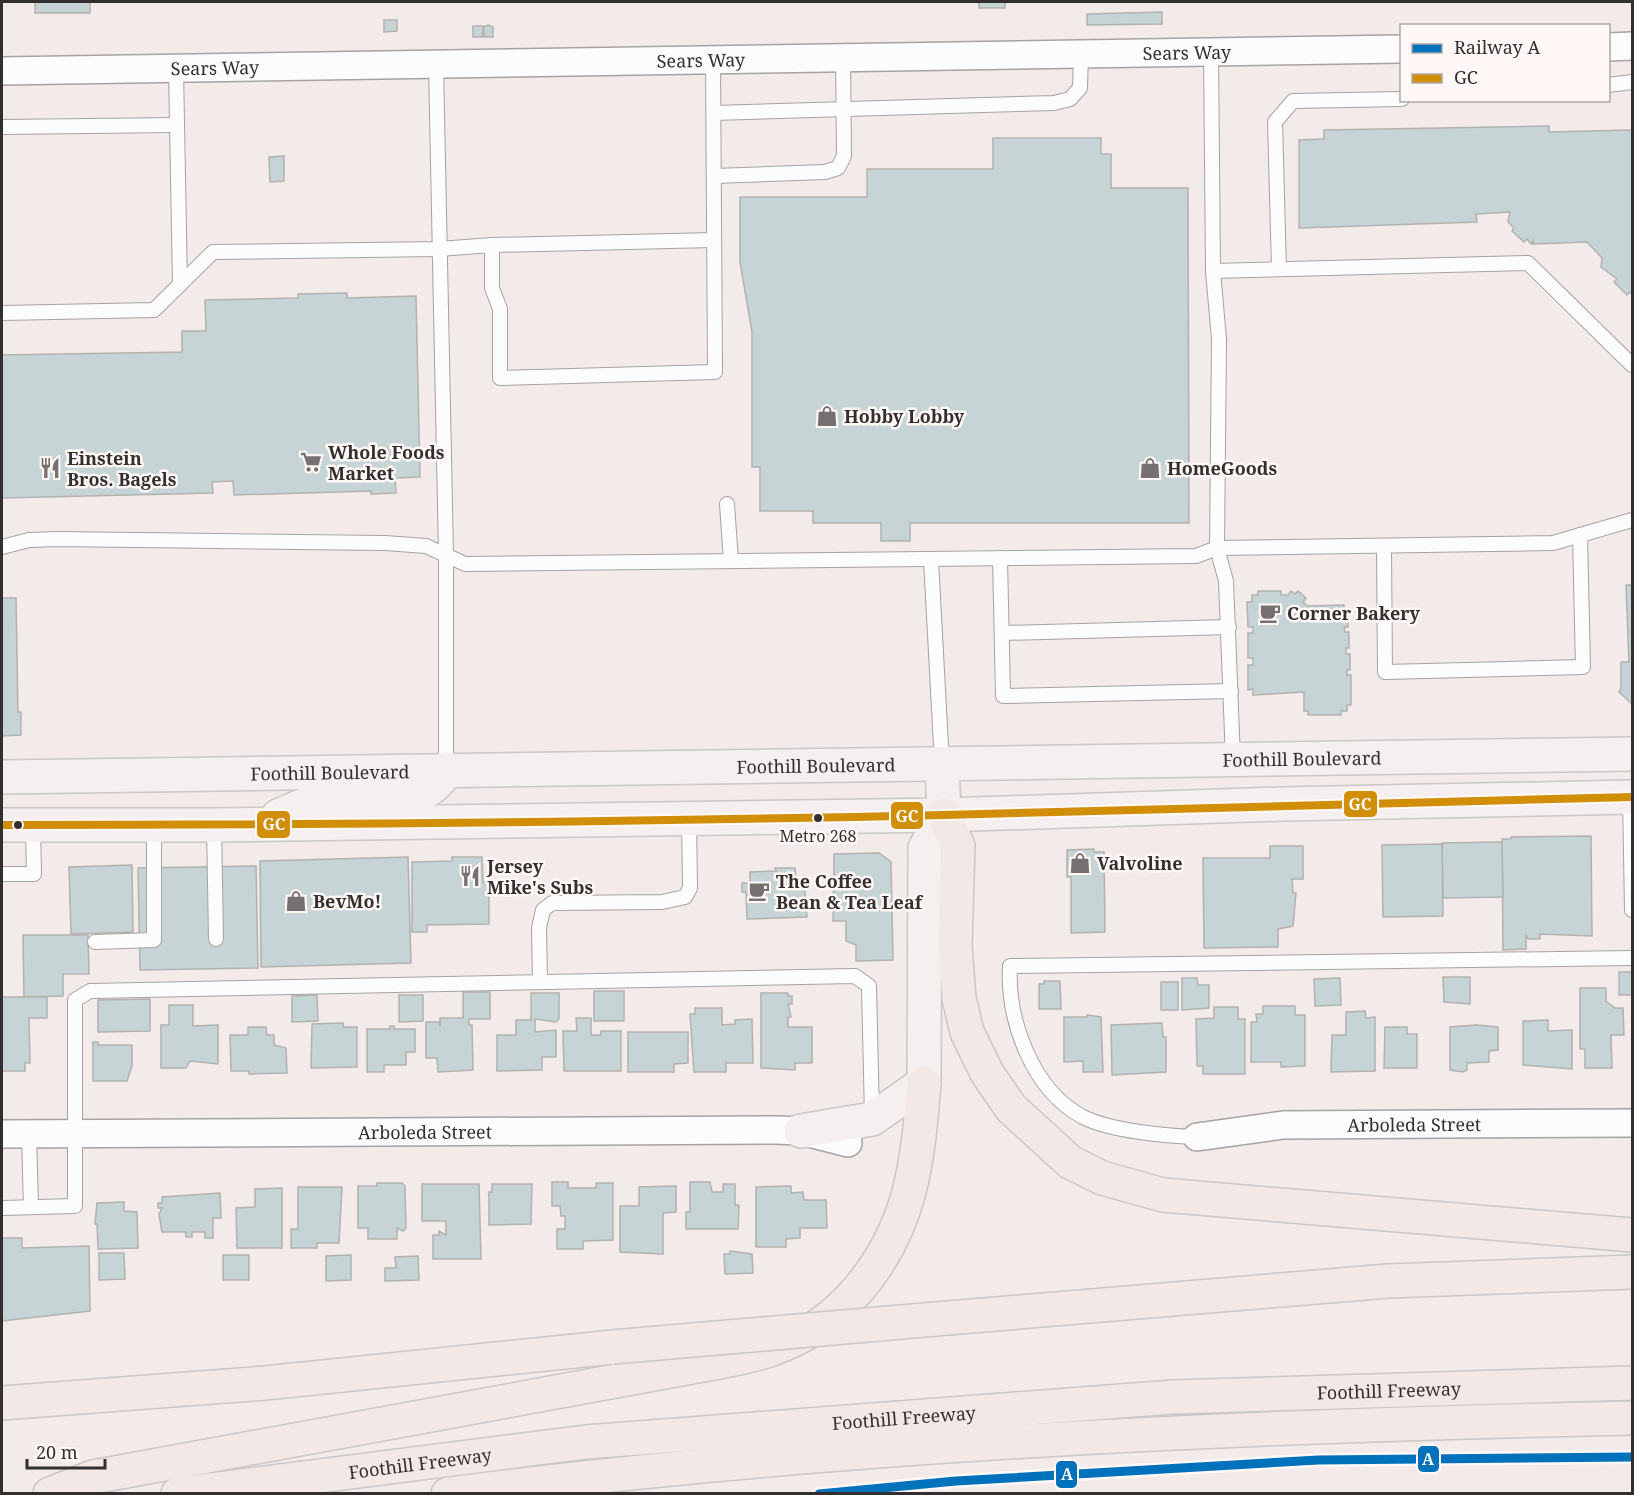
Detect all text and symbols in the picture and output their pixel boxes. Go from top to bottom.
legend [1400,24,1610,102]
text: Railway A [1454,35,1540,59]
street label: Sears Way [1142,40,1232,65]
street label: Sears Way [657,47,746,73]
street label: Sears Way [171,55,260,80]
text: GC [1454,65,1478,89]
shop icon: Hobby Lobby [815,404,839,428]
place label: Hobby Lobby [844,404,965,428]
place label: Whole Foods Market [328,440,445,485]
place label: Einstein Bros. Bagels [67,446,177,491]
supermarket icon: Whole Foods Market [299,450,323,474]
restaurant icon: Einstein Bros. Bagels [38,456,62,480]
shop icon: HomeGoods [1138,456,1162,480]
place label: HomeGoods [1167,456,1277,480]
cafe icon: Corner Bakery [1258,601,1282,625]
place label: Corner Bakery [1287,601,1421,625]
street label: Foothill Boulevard [1222,746,1382,772]
street label: Foothill Boulevard [736,752,896,779]
street label: Foothill Boulevard [250,759,410,785]
line badge: GC [1343,790,1378,818]
text: GC [1348,793,1372,815]
line badge: GC [890,801,924,830]
text: GC [895,805,919,827]
line badge: GC [256,810,291,839]
marker: Metro 268 [812,812,824,824]
text: GC [262,813,286,835]
unlabelled marker [12,819,24,831]
place label: Metro 268 [780,825,857,847]
shop icon: Valvoline [1068,851,1092,875]
place label: Valvoline [1097,851,1183,875]
place label: Jersey Mike's Subs [486,854,594,899]
restaurant icon: Jersey Mike's Subs [458,864,482,888]
place label: The Coffee Bean & Tea Leaf [776,869,924,914]
cafe icon: The Coffee Bean & Tea Leaf [747,879,771,903]
shop icon: BevMo! [284,889,308,913]
place label: BevMo! [313,889,381,913]
street label: Arboleda Street [1347,1112,1481,1137]
street label: Arboleda Street [358,1119,492,1144]
street label: Foothill Freeway [1317,1376,1462,1405]
street label: Foothill Freeway [831,1400,977,1435]
scale bar [27,1432,105,1470]
text: 20 m [36,1440,78,1464]
street label: Foothill Freeway [347,1442,494,1484]
line badge: A [1417,1445,1440,1473]
text: A [1422,1448,1435,1470]
line badge: A [1055,1460,1078,1489]
text: A [1061,1463,1074,1485]

